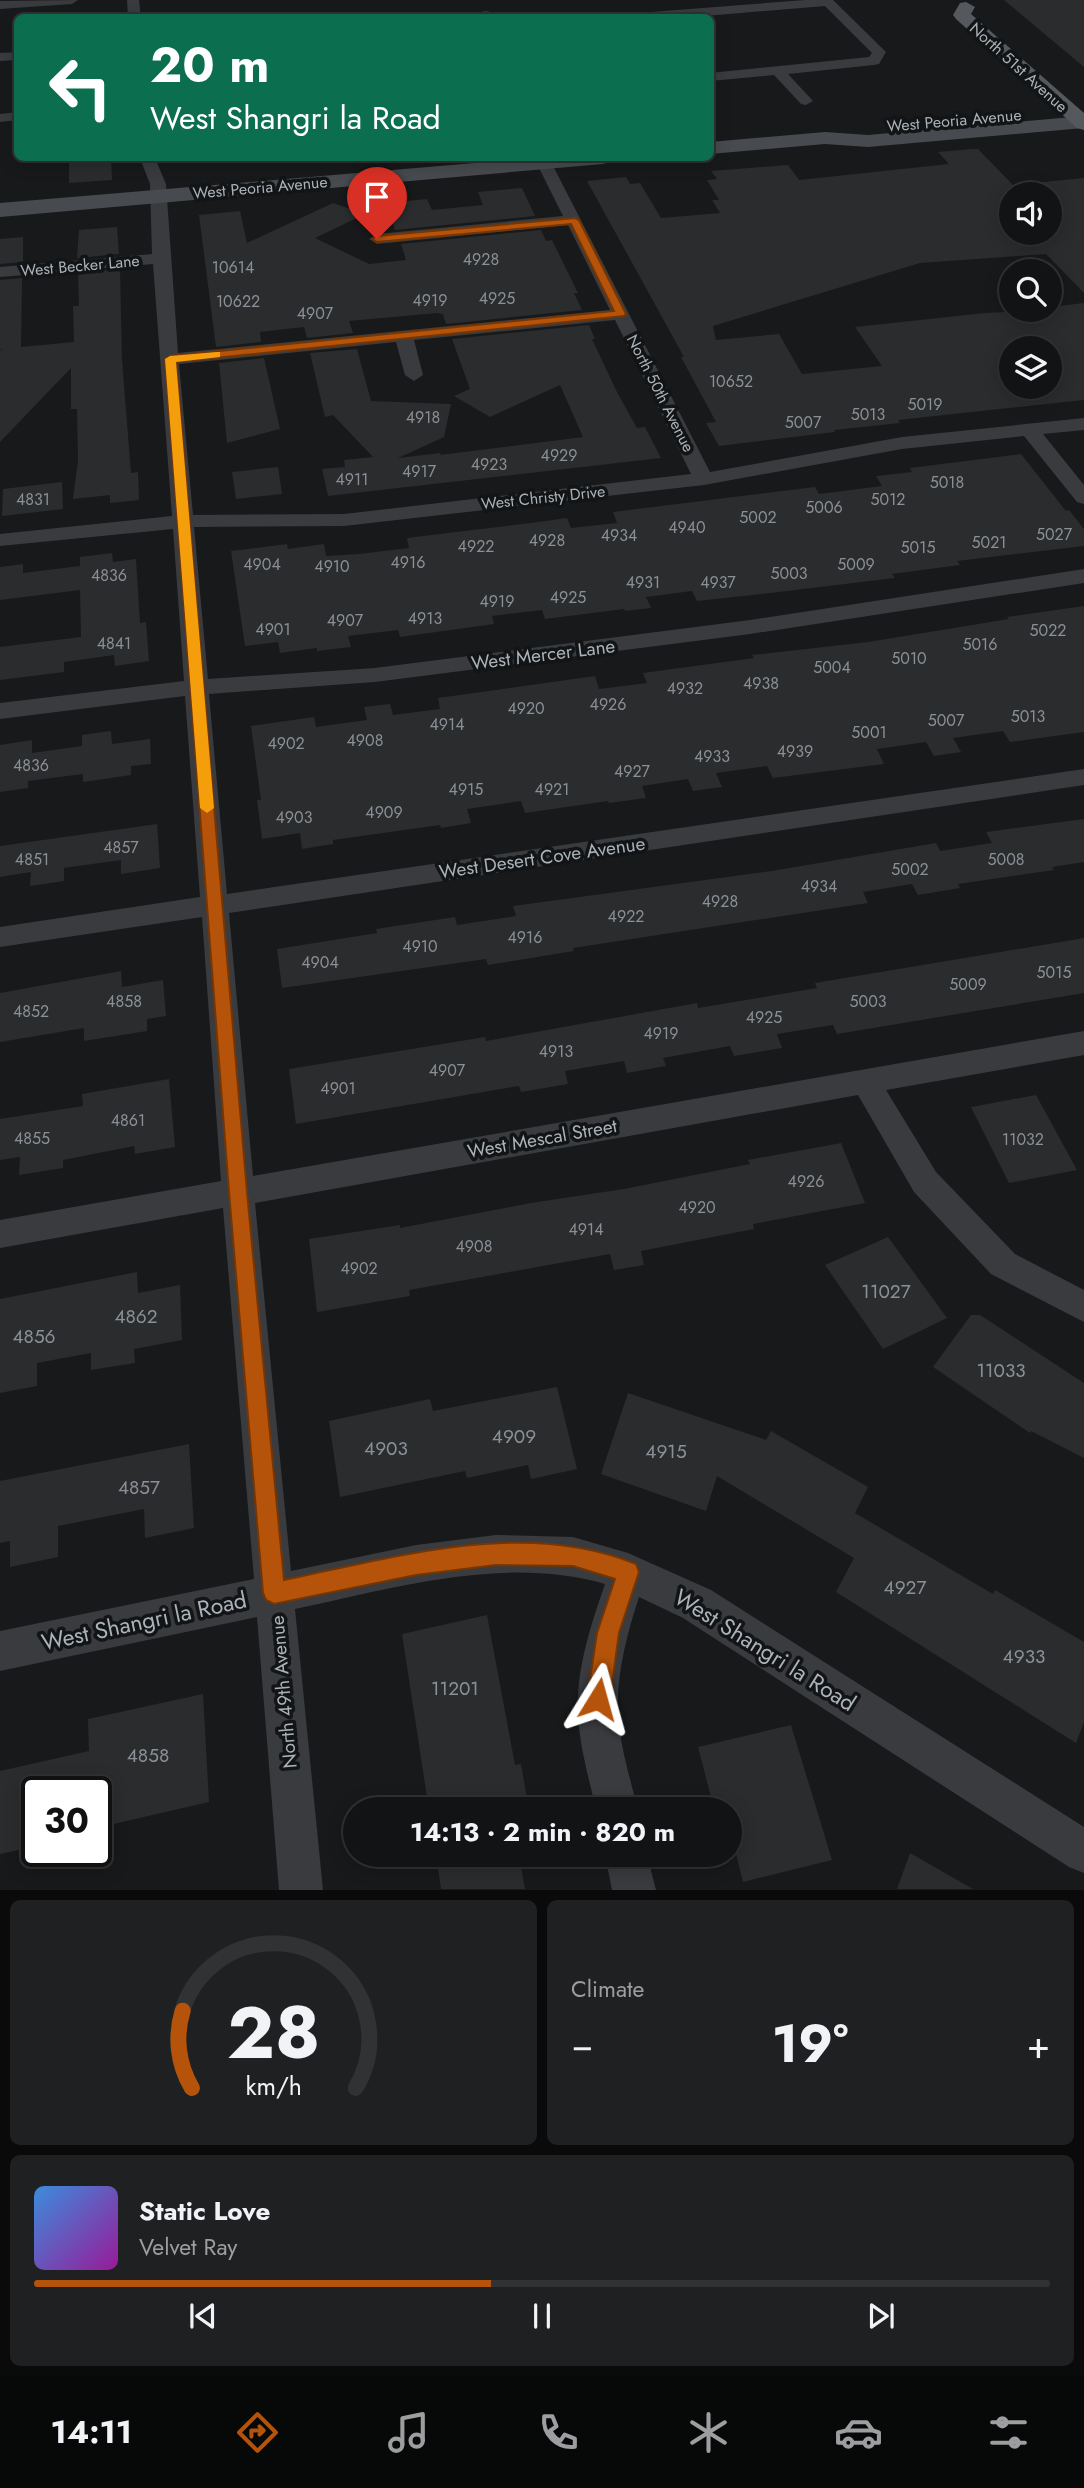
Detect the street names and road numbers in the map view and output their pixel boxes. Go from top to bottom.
street label: North 51st Avenue [965,17,1073,118]
street label: West Peoria Avenue [886,103,1022,138]
street label: West Peoria Avenue [192,170,328,205]
street label: West Becker Lane [19,249,141,282]
street label: North 50th Avenue [621,330,700,456]
street label: West Christy Drive [480,480,606,515]
street label: West Mercer Lane [469,632,617,677]
street label: West Desert Cove Avenue [437,830,647,885]
street label: West Mescal Street [465,1112,619,1165]
street label: West Shangri la Road [667,1580,863,1720]
street label: West Shangri la Road [38,1583,250,1659]
street label: North 49th Avenue [263,1614,304,1769]

